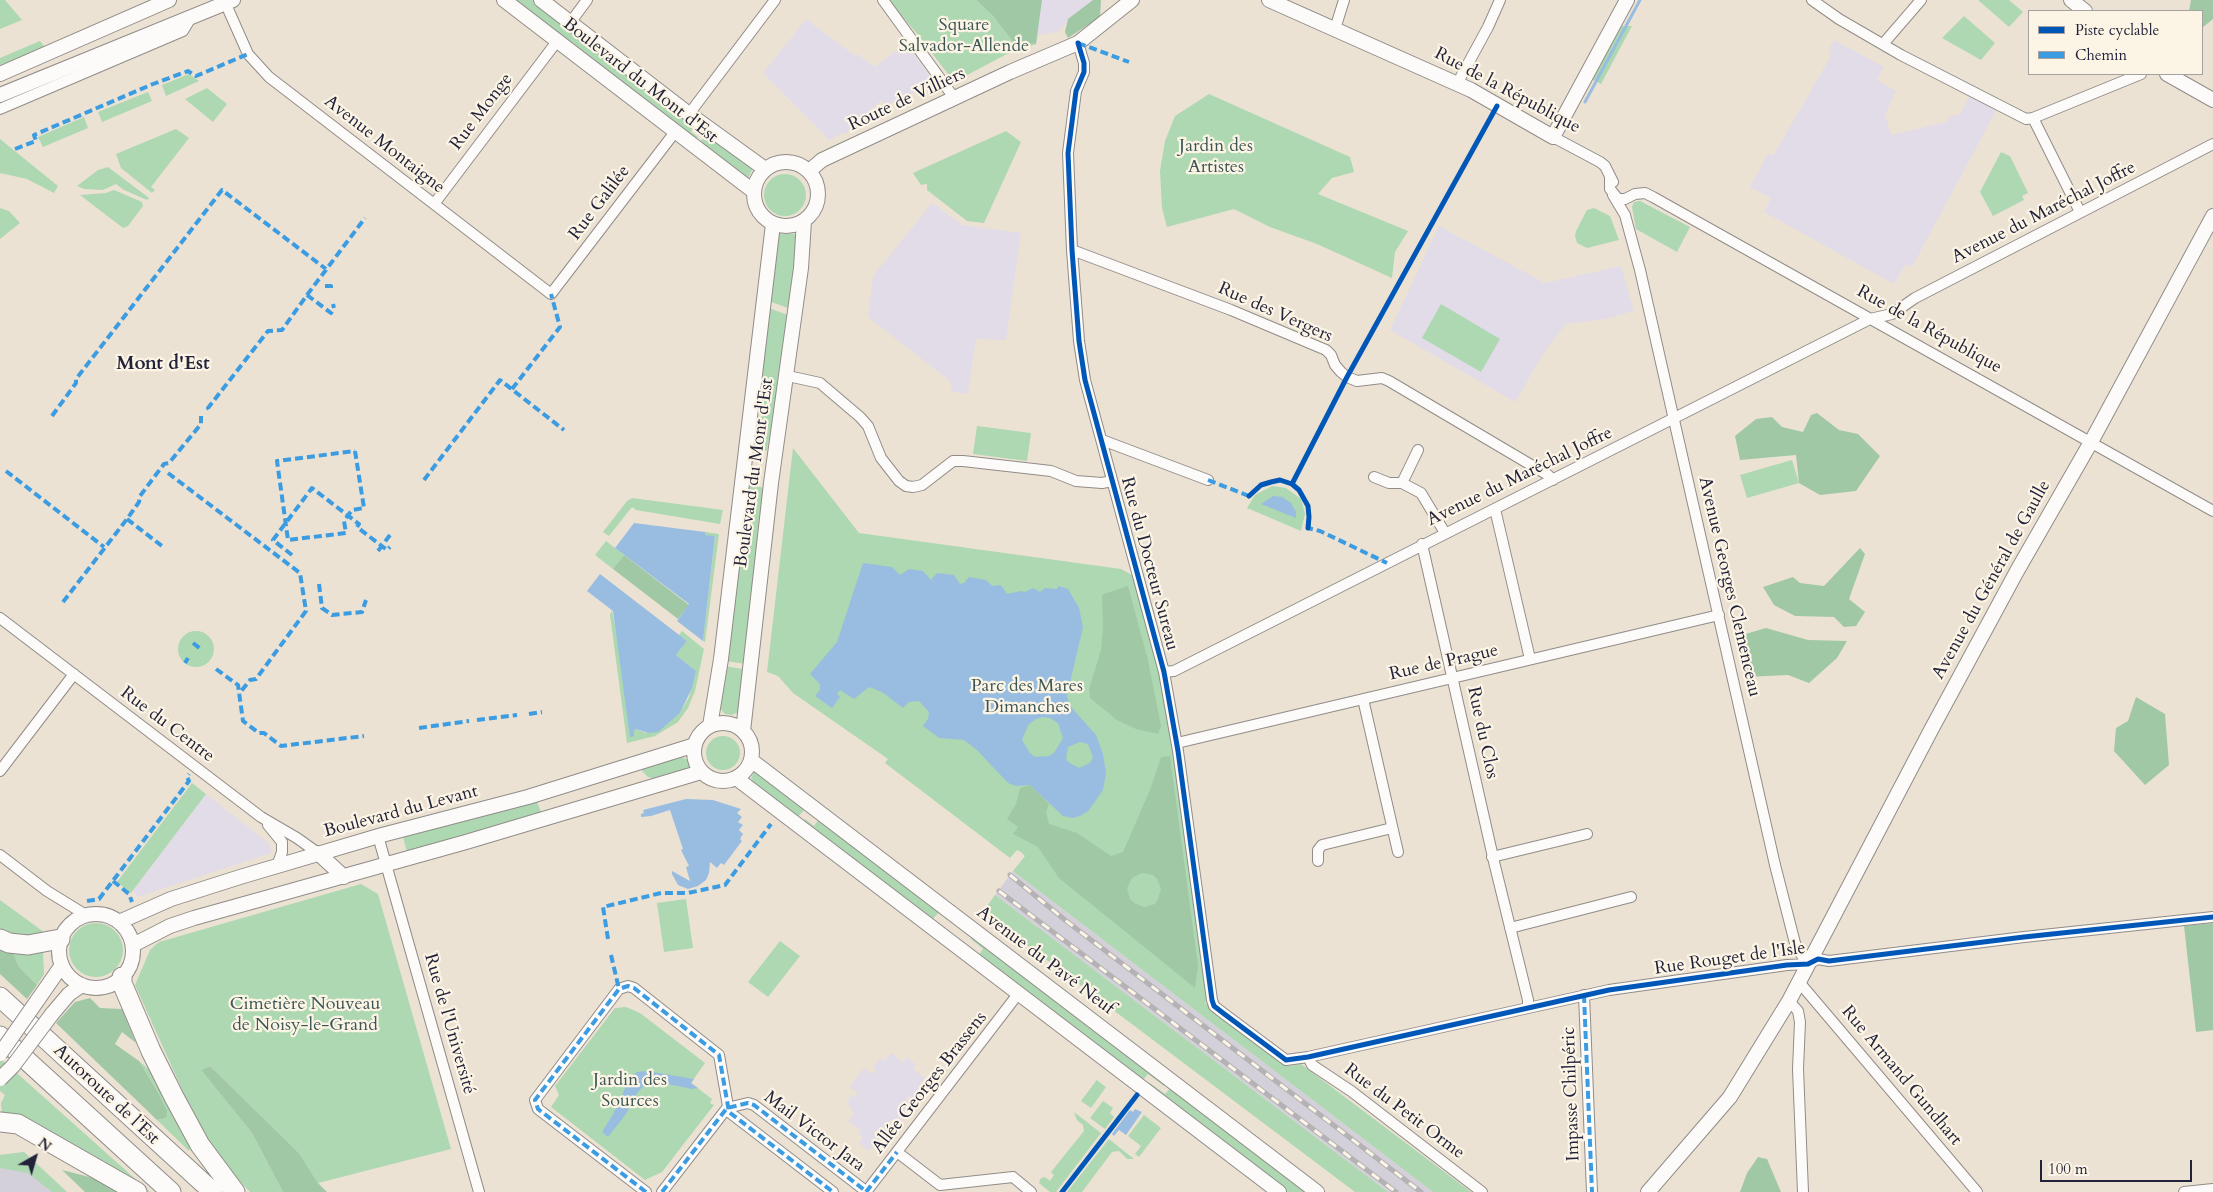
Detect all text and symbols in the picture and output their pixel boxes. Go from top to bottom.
legend [2028,10,2203,75]
street label: Boulevard du Mont d'Est [558,14,722,148]
park label: Square Salvador-Allende [899,15,1029,58]
text: Piste cyclable [2075,20,2159,40]
street label: Rue de la République [1430,43,1584,139]
text: Chemin [2075,45,2127,65]
street label: Route de Villiers [845,63,969,137]
street label: Rue Monge [446,69,518,155]
street label: Avenue Montaigne [319,91,449,199]
park label: Jardin des Artistes [1179,136,1253,178]
street label: Avenue du Maréchal Joffre [1948,157,2140,269]
street label: Rue Galilée [565,161,635,245]
street label: Rue des Vergers [1215,278,1335,348]
street label: Rue de la République [1853,281,2005,379]
district label: Mont d'Est [116,354,210,376]
street label: Boulevard du Mont d'Est [731,377,779,569]
street label: Avenue du Maréchal Joffre [1424,423,1616,531]
street label: Rue du Docteur Sureau [1115,475,1183,653]
street label: Avenue Georges Clemenceau [1693,475,1765,699]
street label: Avenue du Général de Gaulle [1928,477,2056,683]
street label: Rue de Prague [1387,640,1501,686]
park label: Parc des Mares Dimanches [971,676,1083,719]
street label: Rue du Centre [116,683,218,767]
street label: Rue du Clos [1462,685,1502,781]
street label: Boulevard du Levant [322,781,480,843]
street label: Avenue du Pavé Neuf [972,902,1118,1020]
street label: Rue Rouget de l'Isle [1653,938,1807,980]
street label: Rue de l'Université [419,951,479,1097]
park label: Cimetière Nouveau de Noisy-le-Grand [230,994,380,1036]
street label: Rue Armand Gundhart [1836,1002,1966,1150]
street label: Allée Georges Brassens [868,1008,992,1158]
street label: Impasse Chilpéric [1559,1026,1585,1162]
street label: Autoroute de l’Est [49,1040,163,1150]
street label: Rue du Petit Orme [1339,1060,1469,1164]
park label: Jardin des Sources [593,1070,667,1112]
street label: Mail Victor Jara [759,1087,869,1177]
north arrow [10,1132,60,1182]
text: N [34,1134,55,1156]
scale bar [2043,1150,2196,1182]
text: 100 m [2048,1159,2088,1179]

